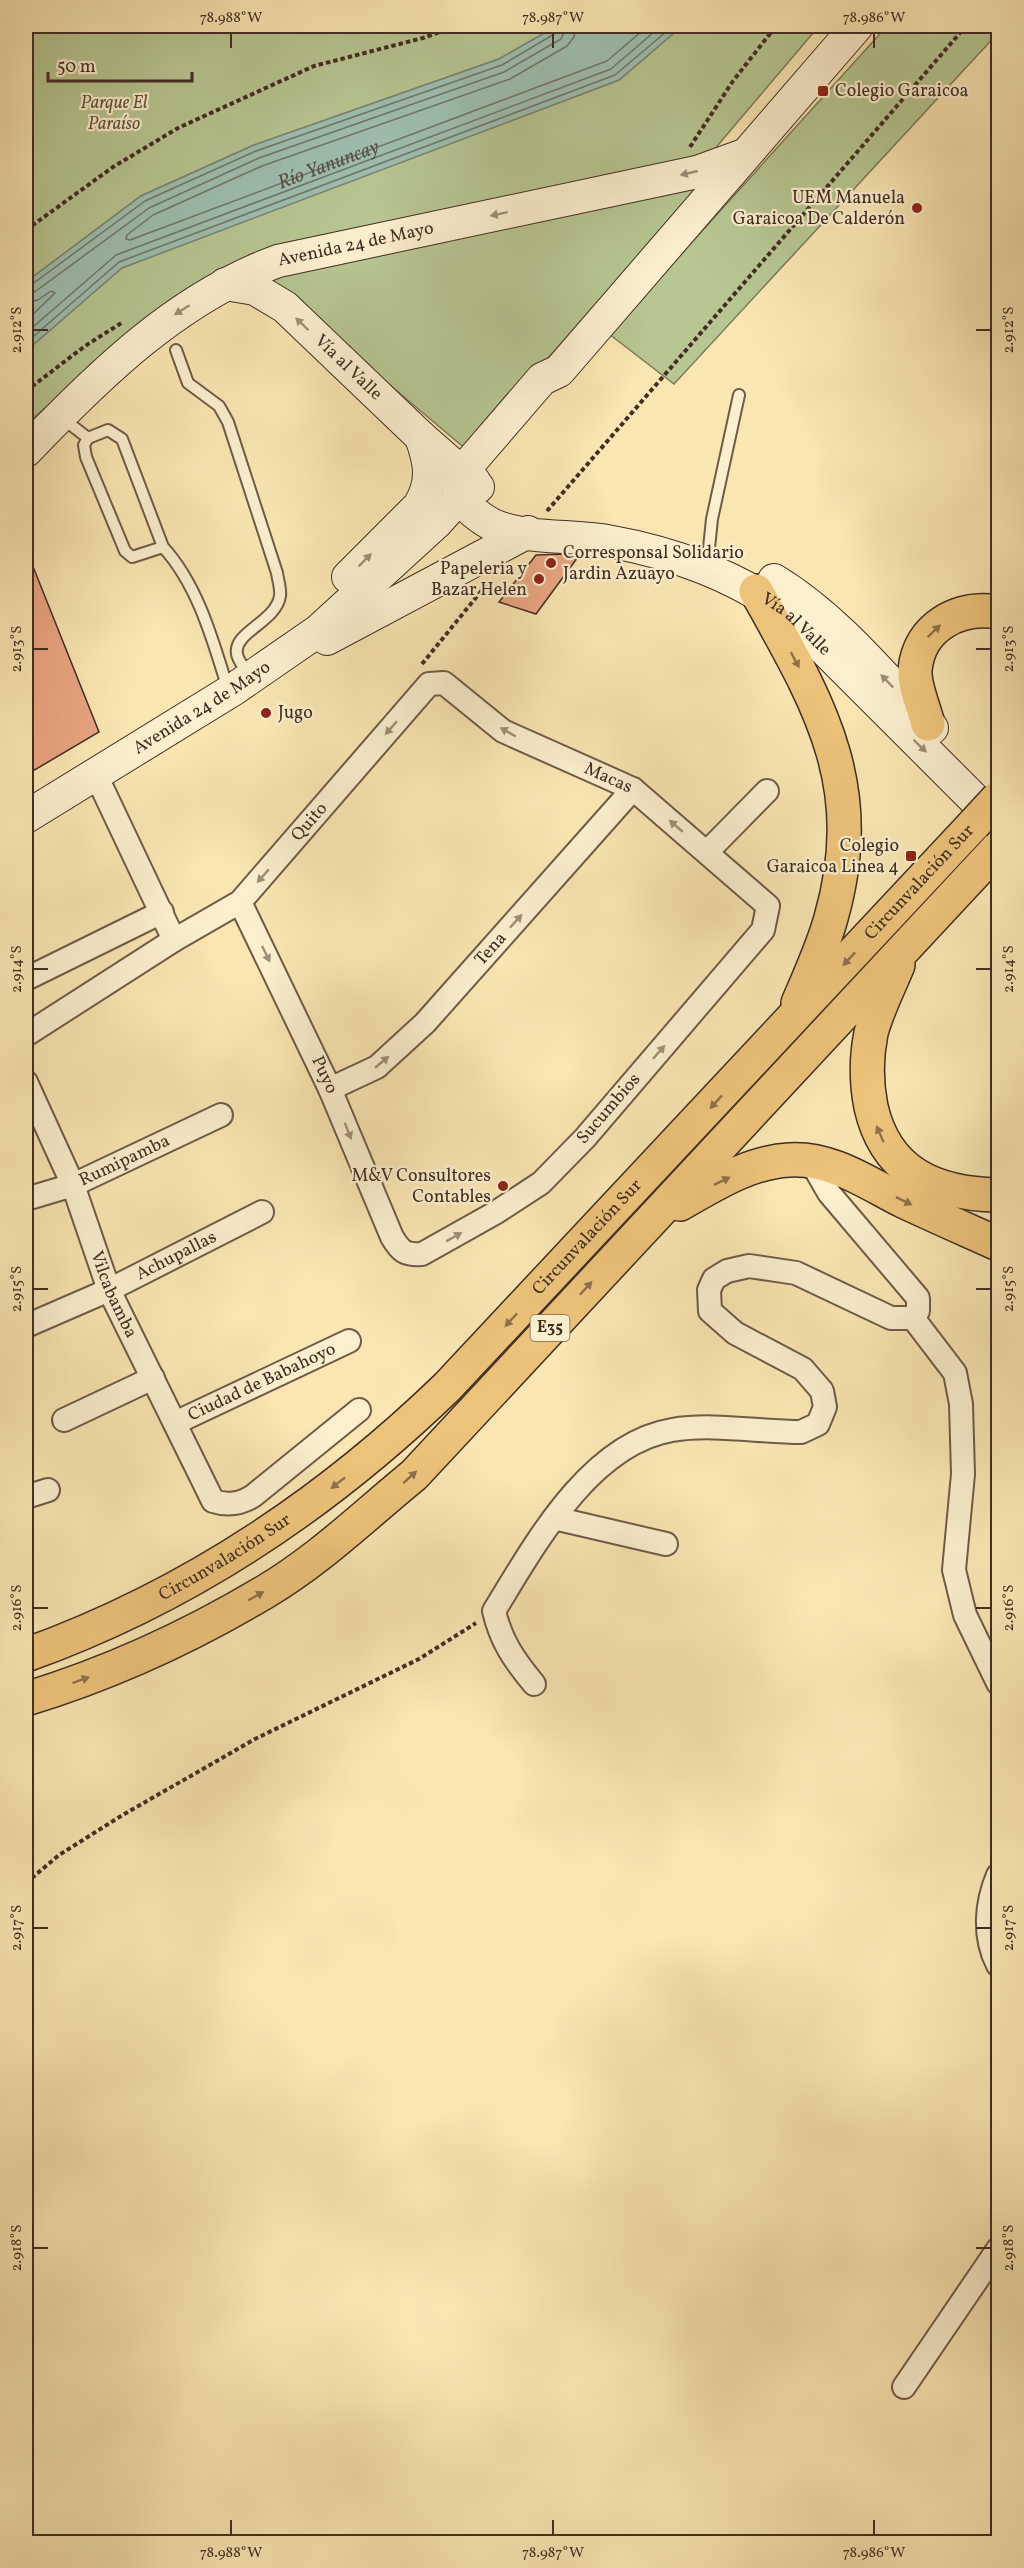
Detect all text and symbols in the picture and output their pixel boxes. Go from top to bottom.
text: 78.988°W [200,8,262,29]
text: 78.987°W [522,8,584,29]
text: 78.986°W [843,8,905,29]
scale bar [48,45,192,83]
text: 50 m [57,55,96,80]
place label: Colegio Garaicoa [835,79,969,104]
marker: Colegio Garaicoa [816,84,830,98]
park label: Parque El Paraíso [80,91,148,137]
water label: Río Yanuncay [274,134,384,197]
one-way arrow [680,169,698,179]
place label: UEM Manuela Garaicoa De Calderón [733,186,905,232]
marker: UEM Manuela Garaicoa De Calderón [910,201,924,215]
one-way arrow [489,210,508,219]
street label: Avenida 24 de Mayo [276,216,436,273]
one-way arrow [174,305,190,316]
text: 2.912°S [7,307,28,354]
text: 2.912°S [999,307,1020,354]
one-way arrow [296,317,310,331]
street label: Vía al Valle [309,329,388,406]
place label: Corresponsal Solidario Jardin Azuayo [563,541,744,587]
one-way arrow [358,553,372,567]
marker: Corresponsal Solidario Jardin Azuayo [544,556,558,570]
place label: Papeleria y Bazar Helen [431,557,527,603]
marker: Papeleria y Bazar Helen [532,572,546,586]
street label: Vía al Valle [757,587,837,662]
one-way arrow [927,623,941,638]
text: 2.913°S [7,626,28,672]
text: 2.913°S [999,626,1020,672]
one-way arrow [790,652,800,669]
street label: Avenida 24 de Mayo [128,655,276,761]
one-way arrow [881,675,895,689]
place label: Jugo [278,701,313,726]
marker: Jugo [259,706,273,720]
one-way arrow [384,721,398,736]
one-way arrow [499,727,516,737]
one-way arrow [913,739,928,753]
street label: Macas [580,756,636,800]
street label: Quito [285,797,333,847]
street label: Circunvalación Sur [859,818,980,946]
one-way arrow [669,820,684,833]
place label: Colegio Garaicoa Linea 4 [767,834,899,880]
marker: Colegio Garaicoa Linea 4 [904,849,918,863]
one-way arrow [257,868,270,883]
one-way arrow [509,913,523,928]
street label: Tena [469,927,513,971]
text: 2.914°S [7,945,28,993]
text: 2.914°S [999,945,1020,993]
one-way arrow [261,946,270,963]
one-way arrow [843,951,856,966]
one-way arrow [652,1045,665,1060]
street label: Puyo [304,1052,344,1098]
one-way arrow [374,1055,390,1068]
street label: Sucumbios [571,1068,647,1150]
one-way arrow [709,1094,723,1109]
one-way arrow [344,1122,353,1140]
one-way arrow [875,1124,885,1142]
street label: Rumipamba [75,1128,174,1193]
place label: M&V Consultores Contables [351,1164,491,1210]
street label: Circunvalación Sur [527,1173,648,1301]
one-way arrow [713,1176,730,1185]
marker: M&V Consultores Contables [496,1179,510,1193]
one-way arrow [896,1196,913,1206]
street label: Achupallas [132,1225,221,1287]
one-way arrow [446,1231,462,1242]
street label: Vilcabamba [84,1247,143,1342]
text: 2.915°S [7,1266,28,1312]
text: 2.915°S [999,1266,1020,1312]
one-way arrow [579,1281,592,1296]
one-way arrow [504,1313,518,1327]
road number: E35 [530,1315,570,1341]
street label: Ciudad de Babahoyo [184,1336,340,1428]
one-way arrow [403,1470,418,1484]
one-way arrow [331,1476,346,1488]
street label: Circunvalación Sur [154,1507,296,1607]
text: 2.916°S [7,1585,28,1631]
text: 2.916°S [999,1585,1020,1631]
one-way arrow [248,1591,265,1601]
one-way arrow [72,1675,90,1685]
text: 2.917°S [7,1905,28,1951]
text: 2.917°S [999,1905,1020,1951]
text: 2.918°S [7,2225,28,2271]
text: 2.918°S [999,2225,1020,2271]
text: 78.988°W [200,2543,262,2564]
text: 78.987°W [522,2543,584,2564]
text: 78.986°W [843,2543,905,2564]

